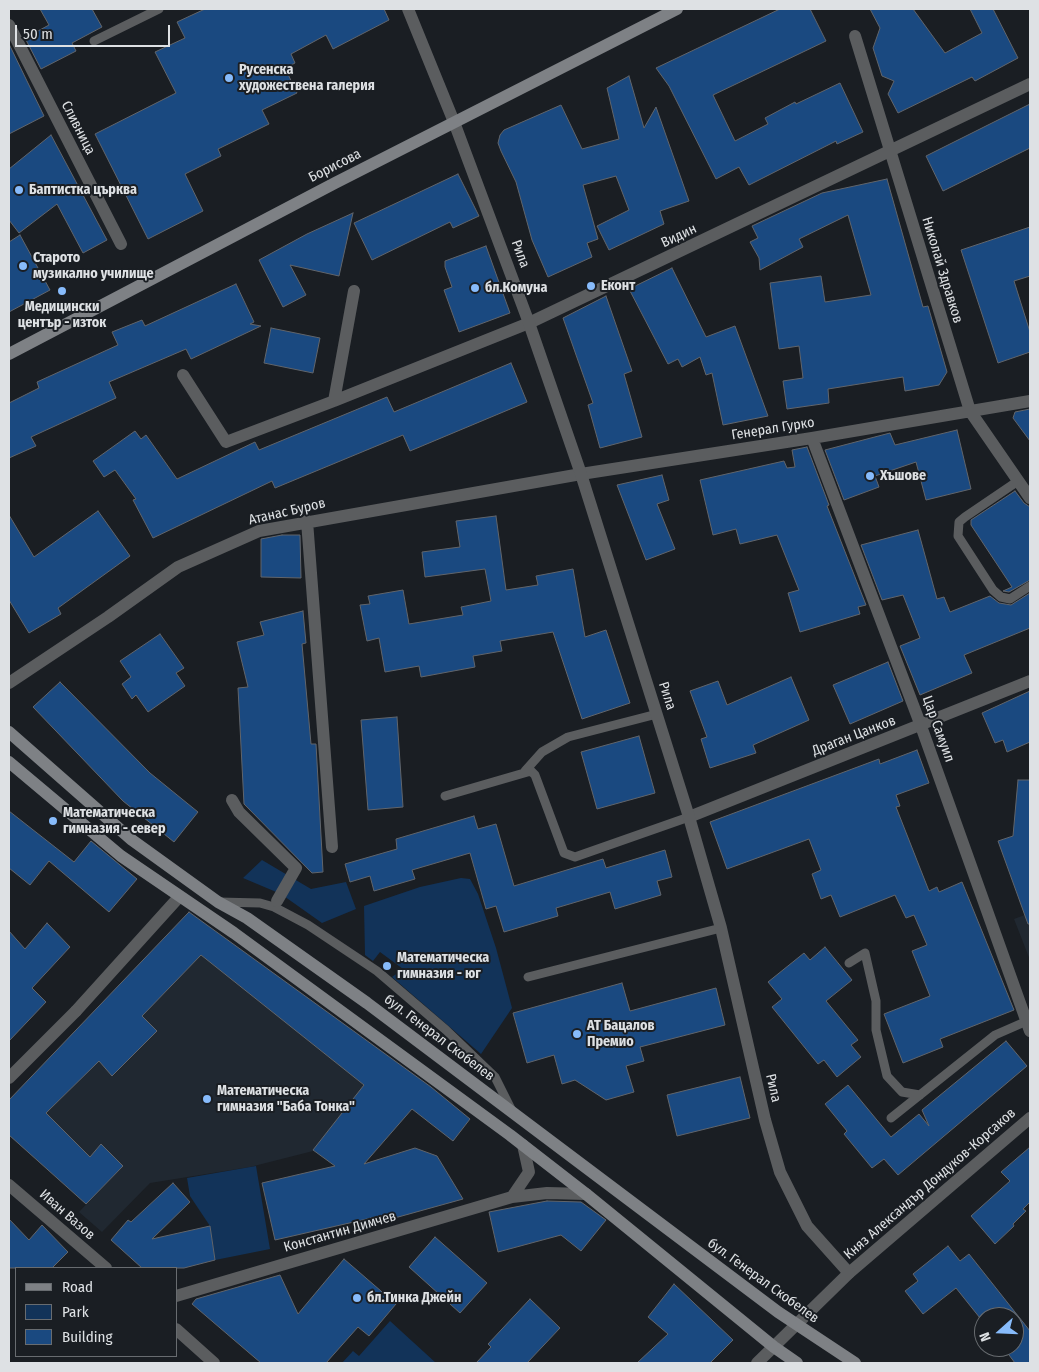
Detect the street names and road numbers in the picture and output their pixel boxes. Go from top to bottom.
street label: Сливница [57,98,99,158]
street label: Борисова [306,146,364,186]
street label: Николай Здравков [918,215,966,325]
street label: Видин [659,221,699,251]
street label: Рила [507,238,533,270]
street label: Генерал Гурко [730,414,816,444]
street label: Атанас Буров [247,495,327,529]
street label: Рила [655,680,679,712]
street label: Цар Самуил [918,694,958,764]
street label: Драган Цанков [810,712,898,760]
street label: бул. Генерал Скобелев [381,991,497,1085]
street label: Рила [762,1072,784,1104]
street label: Княз Александър Дондуков-Корсаков [841,1105,1019,1263]
street label: Иван Вазов [36,1186,98,1244]
street label: Константин Димчев [282,1208,398,1256]
street label: бул. Генерал Скобелев [704,1235,822,1327]

